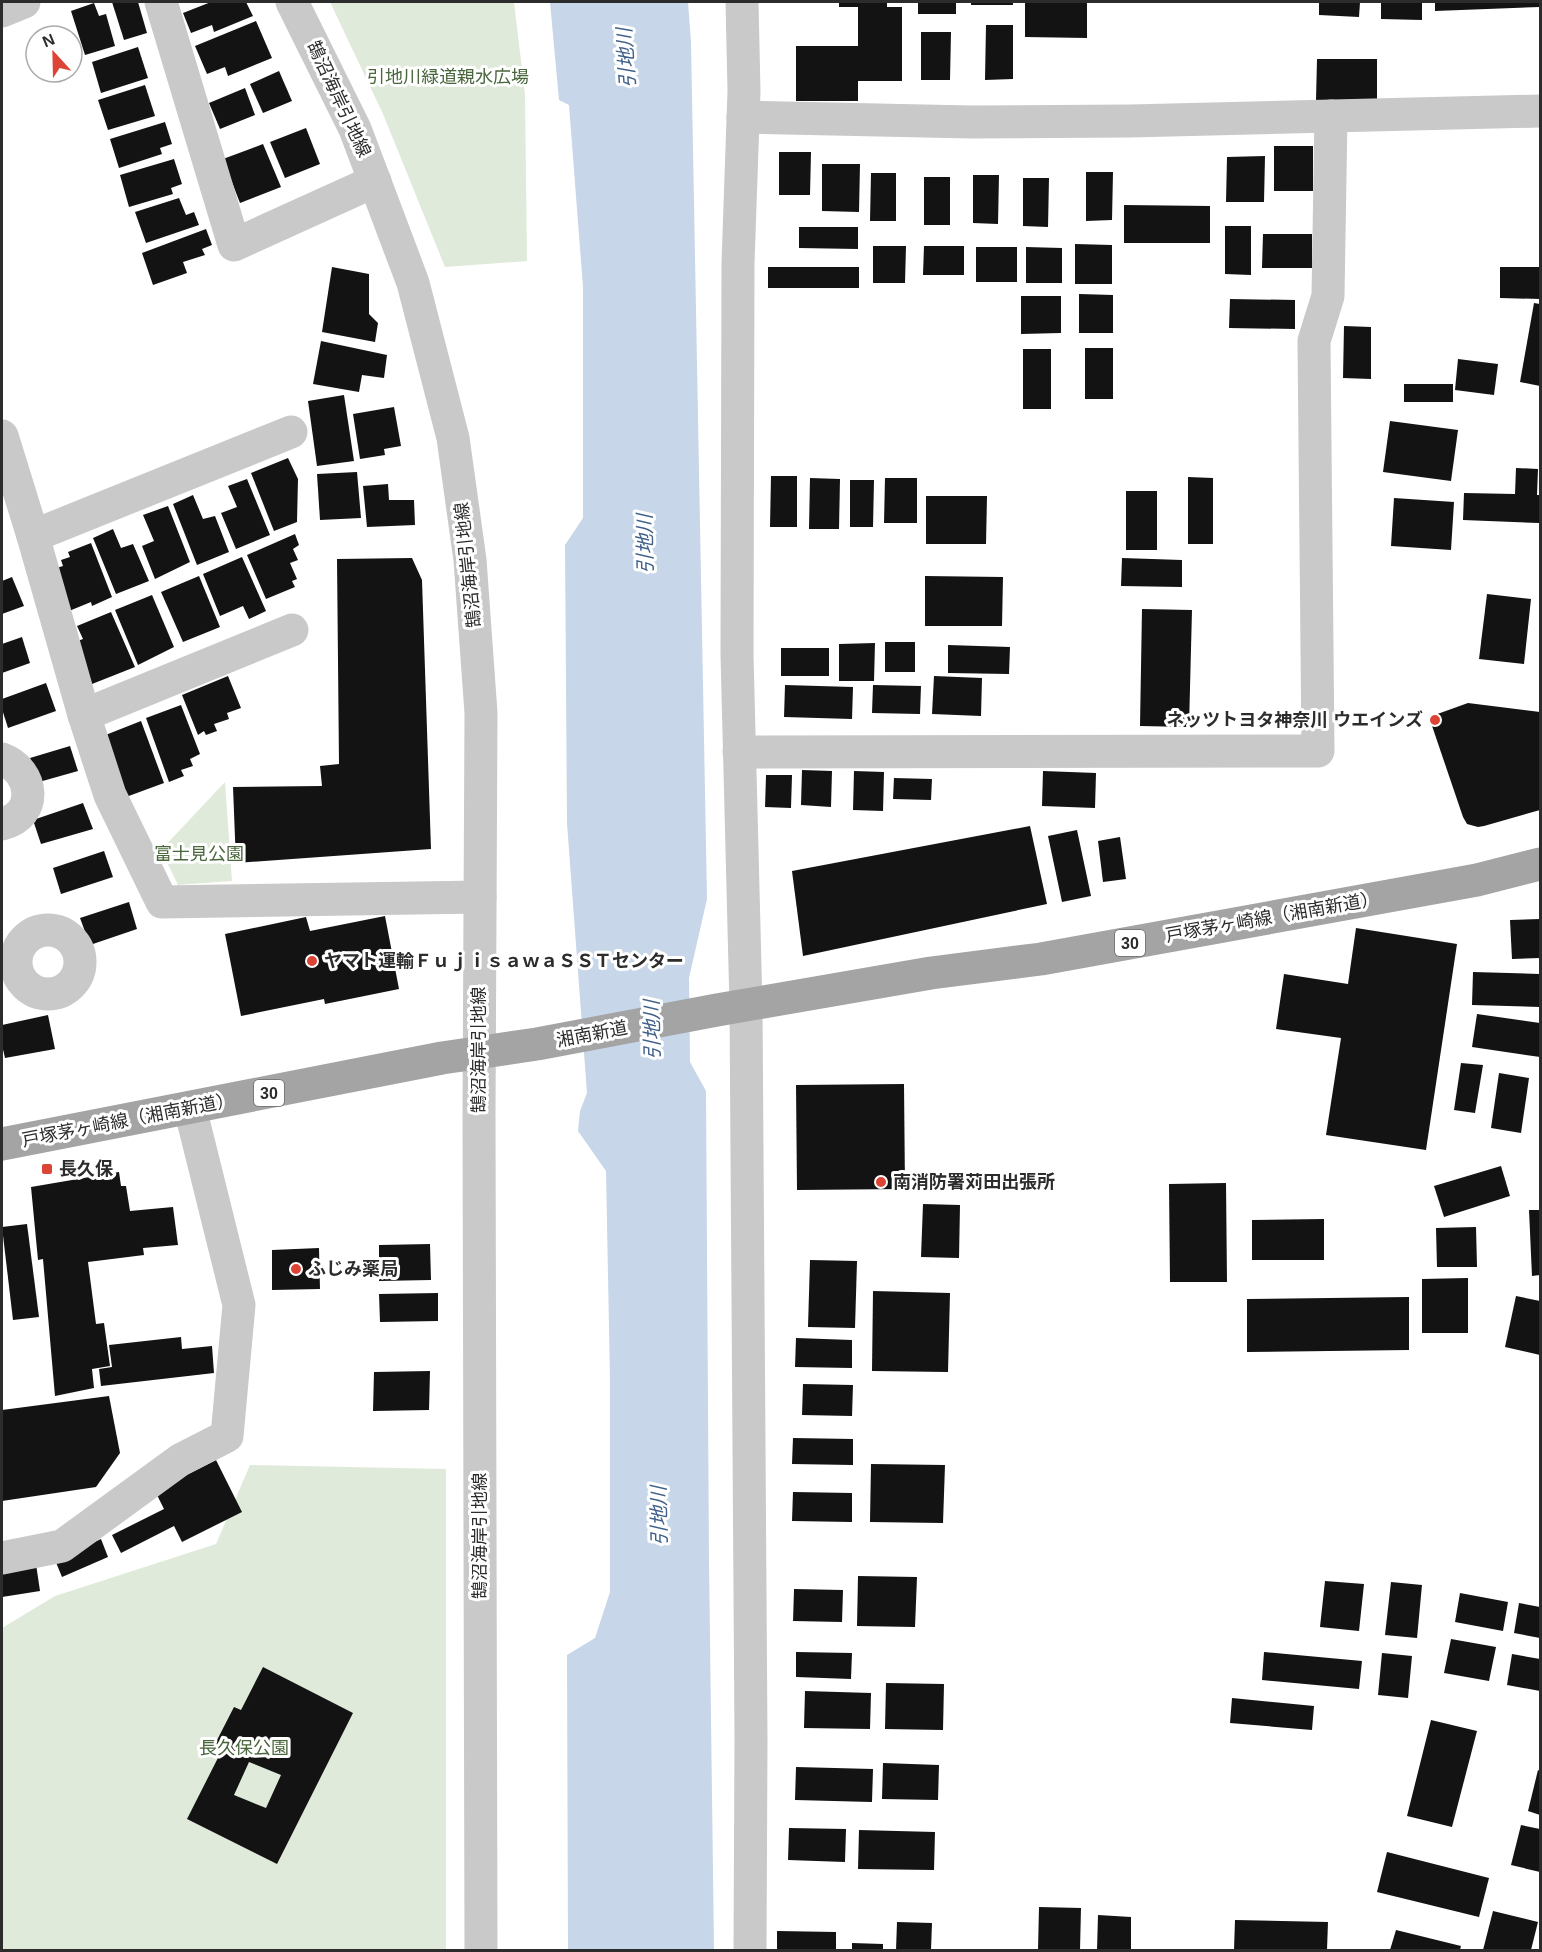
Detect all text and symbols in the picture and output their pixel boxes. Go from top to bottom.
north arrow [24,24,84,84]
water label: 引地川 [613,25,639,89]
text: N [40,31,57,51]
street label: 鵠沼海岸引地線 [303,38,375,160]
park label: 引地川緑道親水広場 [367,67,529,87]
street label: 鵠沼海岸引地線 [451,501,485,629]
water label: 引地川 [633,512,657,574]
place label: ネッツトヨタ神奈川 ウエインズ [1166,710,1423,730]
marker: ネッツトヨタ神奈川 ウエインズ [1428,713,1442,727]
park label: 富士見公園 [154,844,244,864]
street label: 戸塚茅ヶ崎線（湘南新道） [1164,888,1380,946]
road number: 30 [1115,930,1145,956]
place label: ヤマト運輸ＦｕｊｉｓａｗａＳＳＴセンター [324,951,684,972]
marker: ヤマト運輸ＦｕｊｉｓａｗａＳＳＴセンター [305,954,319,968]
street label: 鵠沼海岸引地線 [469,987,489,1113]
water label: 引地川 [640,998,664,1060]
street label: 湘南新道 [555,1017,629,1051]
road number: 30 [254,1080,284,1106]
street label: 戸塚茅ヶ崎線（湘南新道） [20,1090,236,1150]
place label: 長久保 [59,1159,114,1179]
marker: 長久保 [40,1162,54,1176]
place label: 南消防署苅田出張所 [893,1172,1055,1192]
marker: 南消防署苅田出張所 [874,1175,888,1189]
place label: ふじみ薬局 [308,1259,398,1279]
marker: ふじみ薬局 [289,1262,303,1276]
street label: 鵠沼海岸引地線 [470,1473,490,1599]
water label: 引地川 [647,1484,671,1546]
park label: 長久保公園 [199,1738,289,1758]

